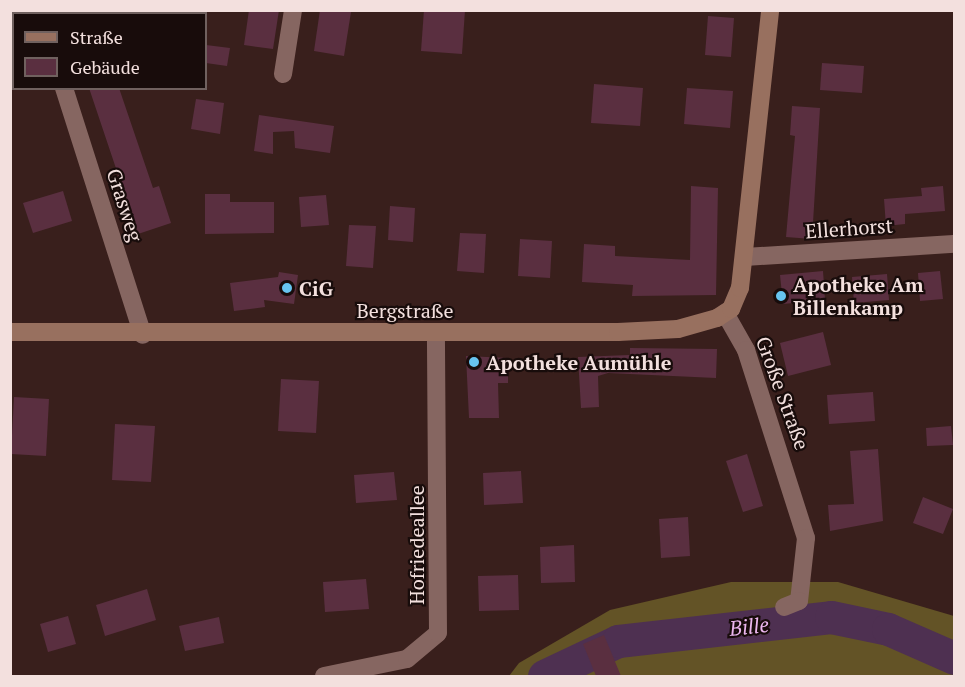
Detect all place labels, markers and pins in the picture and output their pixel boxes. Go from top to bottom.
place label: Apotheke Am Billenkamp [793,272,924,319]
place label: CiG [299,276,333,300]
marker: CiG [280,281,294,295]
marker: Apotheke Am Billenkamp [774,289,788,303]
place label: Apotheke Aumühle [486,350,672,374]
marker: Apotheke Aumühle [467,355,481,369]

